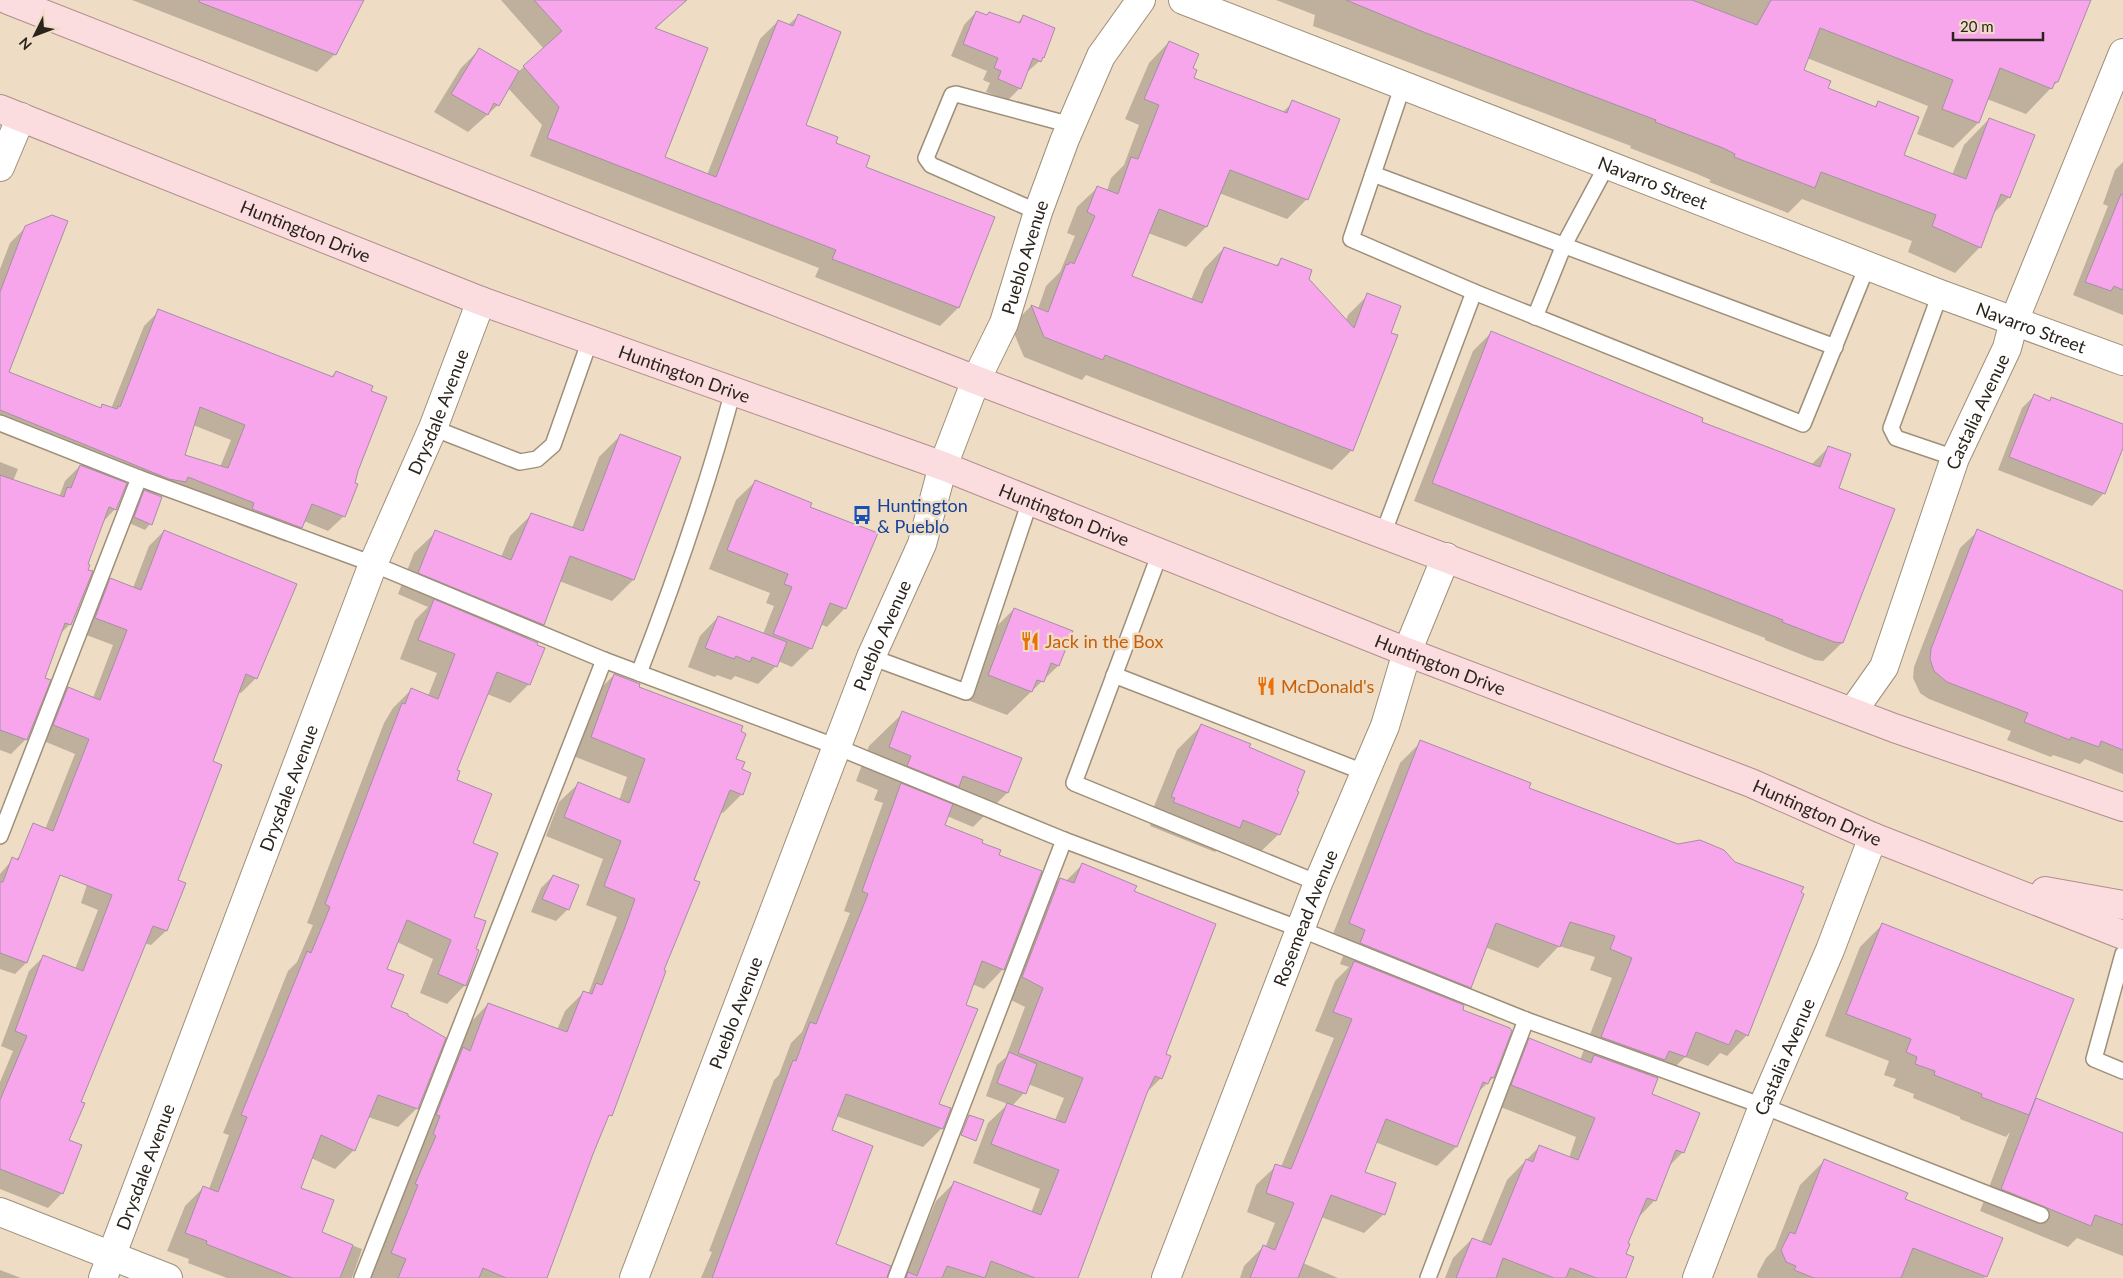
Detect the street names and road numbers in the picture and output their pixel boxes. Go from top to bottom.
street label: Navarro Street [1595,151,1711,214]
street label: Huntington Drive [237,195,374,267]
street label: Pueblo Avenue [996,197,1053,317]
street label: Navarro Street [1973,297,2089,358]
street label: Huntington Drive [616,340,753,407]
street label: Drysdale Avenue [403,346,473,478]
street label: Castalia Avenue [1941,350,2014,472]
street label: Huntington Drive [996,479,1132,551]
street label: Pueblo Avenue [848,576,915,694]
street label: Huntington Drive [1372,629,1509,700]
street label: Drysdale Avenue [254,722,322,854]
street label: Huntington Drive [1750,774,1885,850]
street label: Rosemead Avenue [1268,846,1342,989]
street label: Pueblo Avenue [704,953,767,1072]
street label: Castalia Avenue [1750,995,1819,1118]
street label: Drysdale Avenue [111,1100,179,1233]

